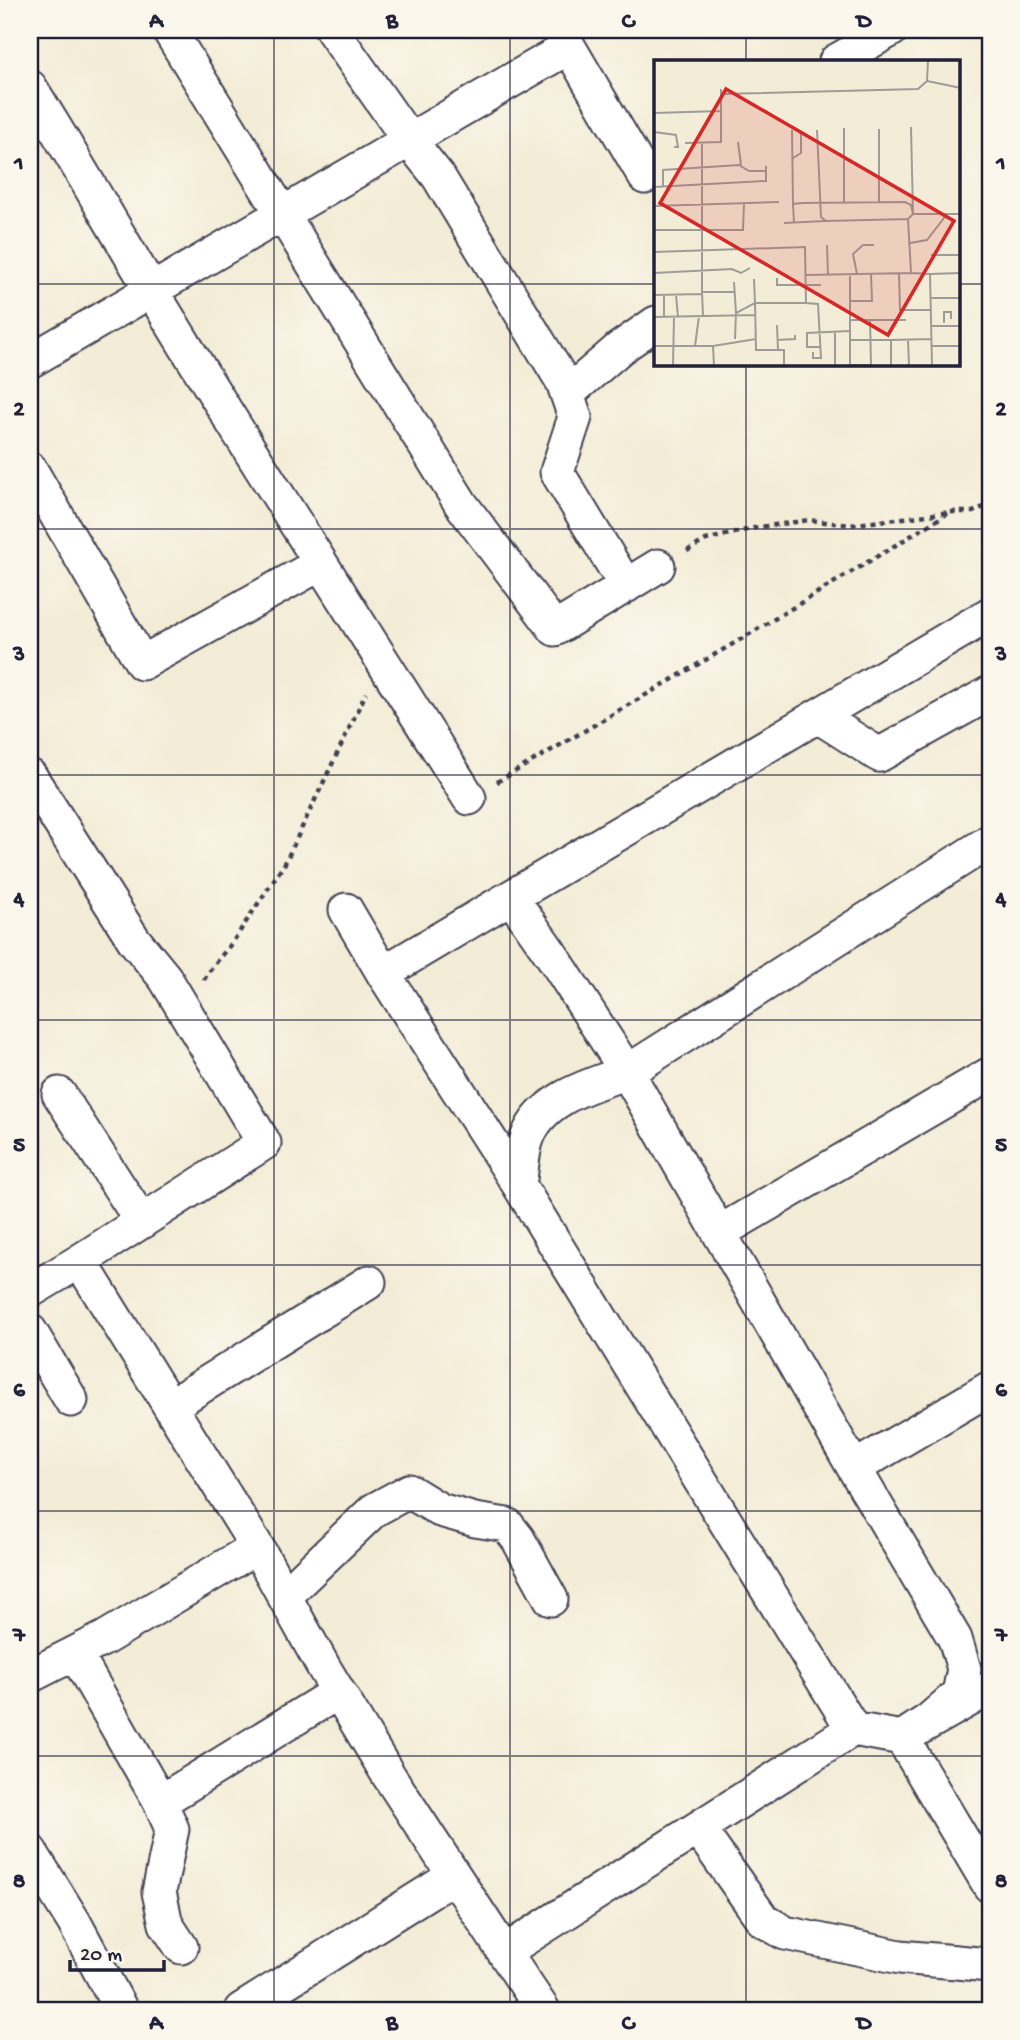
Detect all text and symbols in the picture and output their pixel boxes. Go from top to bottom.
text: A [148,9,164,36]
text: B [385,9,399,36]
text: C [622,9,637,36]
text: D [855,9,873,36]
inset map [654,60,960,366]
text: 1 [13,151,24,178]
text: 1 [995,151,1006,178]
text: 2 [13,397,25,424]
text: 2 [995,397,1007,424]
text: 3 [12,642,25,669]
text: 3 [994,642,1007,669]
text: 4 [13,887,25,914]
text: 4 [995,887,1007,914]
text: 5 [13,1133,25,1160]
text: 5 [995,1133,1007,1160]
text: 6 [13,1378,26,1405]
text: 6 [995,1378,1008,1405]
text: 7 [12,1623,26,1650]
text: 7 [994,1623,1008,1650]
text: 8 [13,1869,26,1896]
text: 8 [995,1869,1008,1896]
scale bar [70,1928,164,1972]
text: 20 m [80,1944,122,1969]
text: A [148,2011,164,2038]
text: B [385,2011,399,2038]
text: C [622,2011,637,2038]
text: D [855,2011,873,2038]

